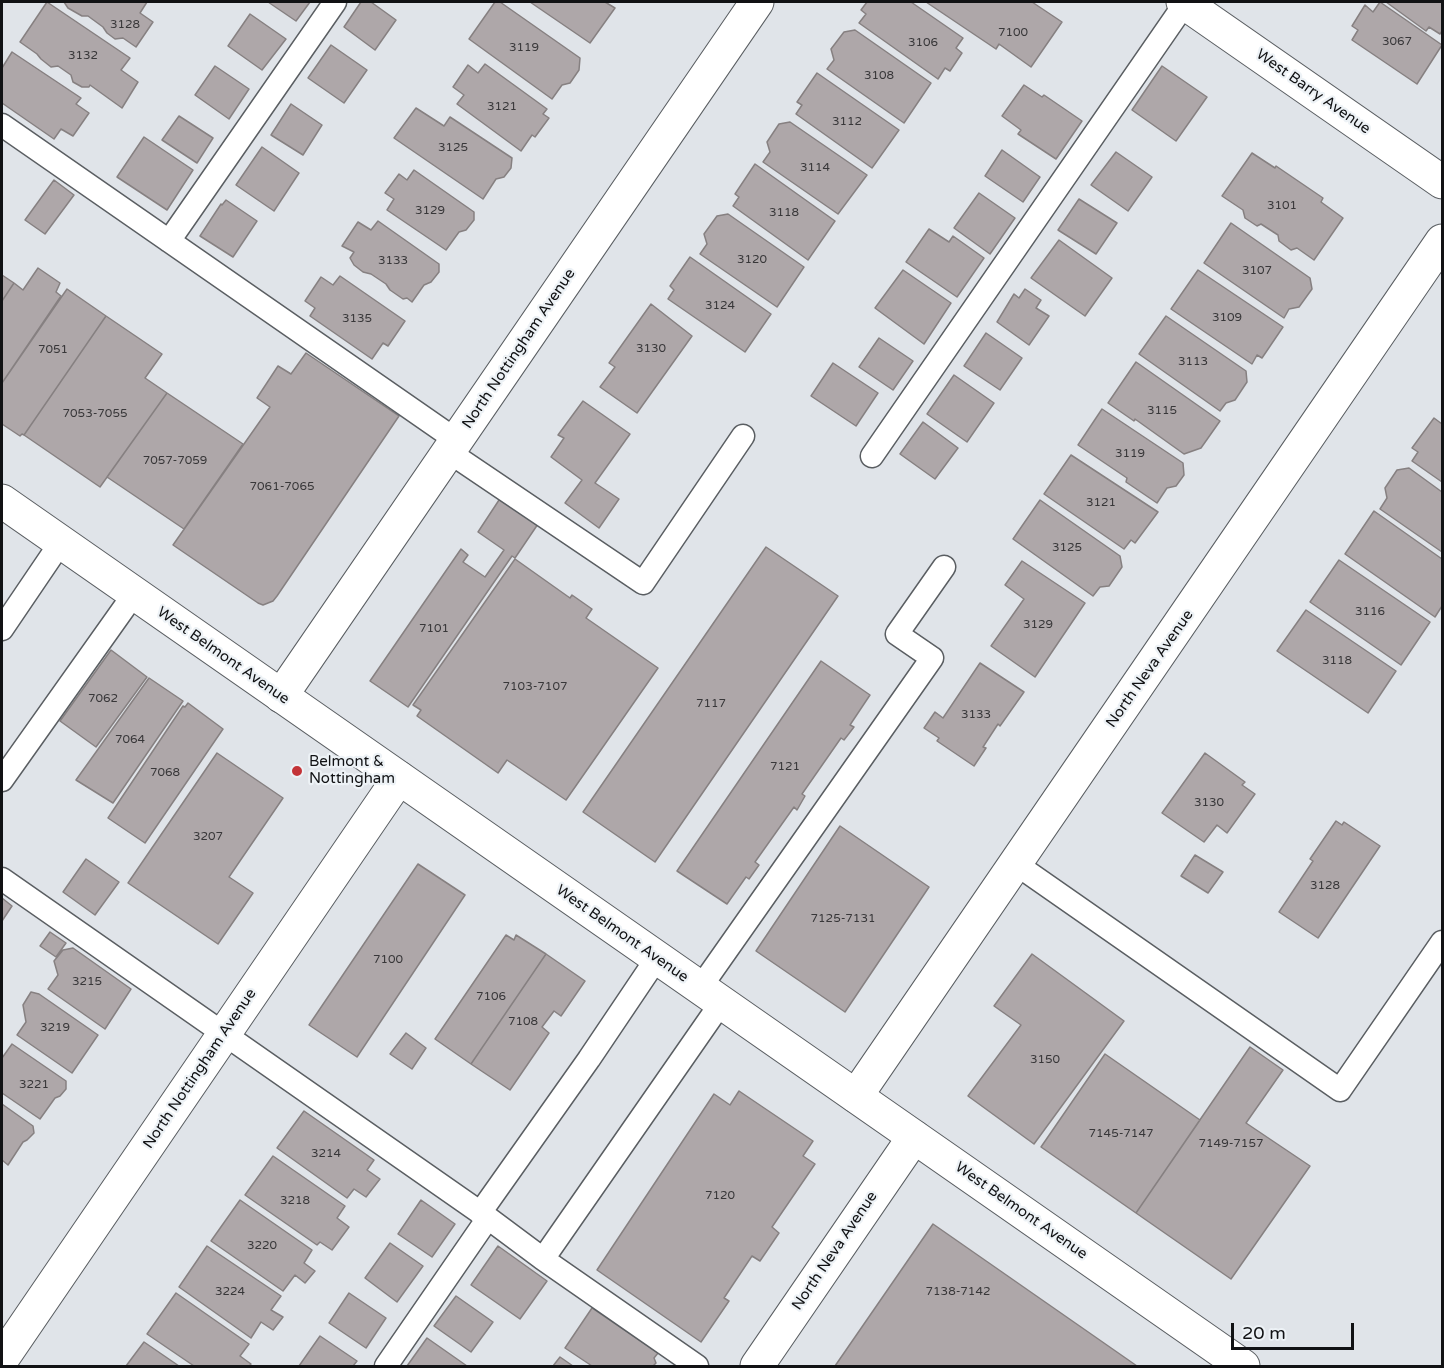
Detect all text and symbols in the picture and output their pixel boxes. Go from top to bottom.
house number: 3128 [110,18,140,32]
house number: 7100 [998,26,1028,40]
house number: 3067 [1382,35,1412,49]
house number: 3106 [908,36,938,50]
house number: 3119 [509,41,539,55]
street label: West Barry Avenue [1252,46,1374,138]
house number: 3132 [68,49,98,63]
house number: 3108 [864,69,894,83]
house number: 3121 [487,100,517,114]
house number: 3112 [832,115,862,129]
house number: 3125 [438,141,468,155]
house number: 3114 [800,161,830,175]
house number: 3101 [1267,199,1297,213]
house number: 3129 [415,204,445,218]
house number: 3118 [769,206,799,220]
house number: 3120 [737,253,767,267]
house number: 3133 [378,254,408,268]
house number: 3107 [1242,264,1272,278]
street label: North Nottingham Avenue [459,266,579,432]
house number: 3124 [705,299,735,313]
house number: 3109 [1212,311,1242,325]
house number: 3135 [342,312,372,326]
house number: 3130 [636,342,666,356]
house number: 7051 [38,343,68,357]
house number: 3113 [1178,355,1208,369]
house number: 3115 [1147,404,1177,418]
house number: 7053-7055 [63,407,127,421]
house number: 3119 [1115,447,1145,461]
house number: 7057-7059 [143,454,207,468]
house number: 7061-7065 [250,480,314,494]
house number: 3121 [1086,496,1116,510]
house number: 3125 [1052,541,1082,555]
street label: West Belmont Avenue [153,603,293,709]
house number: 3116 [1355,605,1385,619]
street label: North Neva Avenue [1103,607,1197,731]
house number: 3129 [1023,618,1053,632]
house number: 7101 [419,622,449,636]
house number: 3118 [1322,654,1352,668]
house number: 7103-7107 [503,680,567,694]
house number: 7062 [88,692,118,706]
house number: 7117 [696,697,726,711]
house number: 3133 [961,708,991,722]
house number: 7064 [115,733,145,747]
place label: Belmont & Nottingham [309,753,395,788]
house number: 7121 [770,760,800,774]
marker: Belmont & Nottingham [290,764,304,778]
house number: 7068 [150,766,180,780]
house number: 3130 [1194,796,1224,810]
house number: 3207 [193,830,223,844]
house number: 3128 [1310,879,1340,893]
street label: West Belmont Avenue [552,881,692,987]
house number: 7125-7131 [811,912,875,926]
house number: 7100 [373,953,403,967]
house number: 3215 [72,975,102,989]
street label: North Nottingham Avenue [140,986,260,1152]
house number: 7106 [476,990,506,1004]
house number: 7108 [508,1015,538,1029]
house number: 3219 [40,1021,70,1035]
house number: 3150 [1030,1053,1060,1067]
house number: 3221 [19,1078,49,1092]
house number: 7145-7147 [1089,1127,1153,1141]
house number: 7149-7157 [1199,1137,1263,1151]
house number: 3214 [311,1147,341,1161]
street label: West Belmont Avenue [951,1158,1091,1264]
street label: North Neva Avenue [789,1188,881,1314]
house number: 7120 [705,1189,735,1203]
house number: 3218 [280,1194,310,1208]
house number: 3220 [247,1239,277,1253]
house number: 3224 [215,1285,245,1299]
house number: 7138-7142 [926,1285,990,1299]
scale bar [1234,1311,1357,1349]
text: 20 m [1242,1322,1286,1344]

